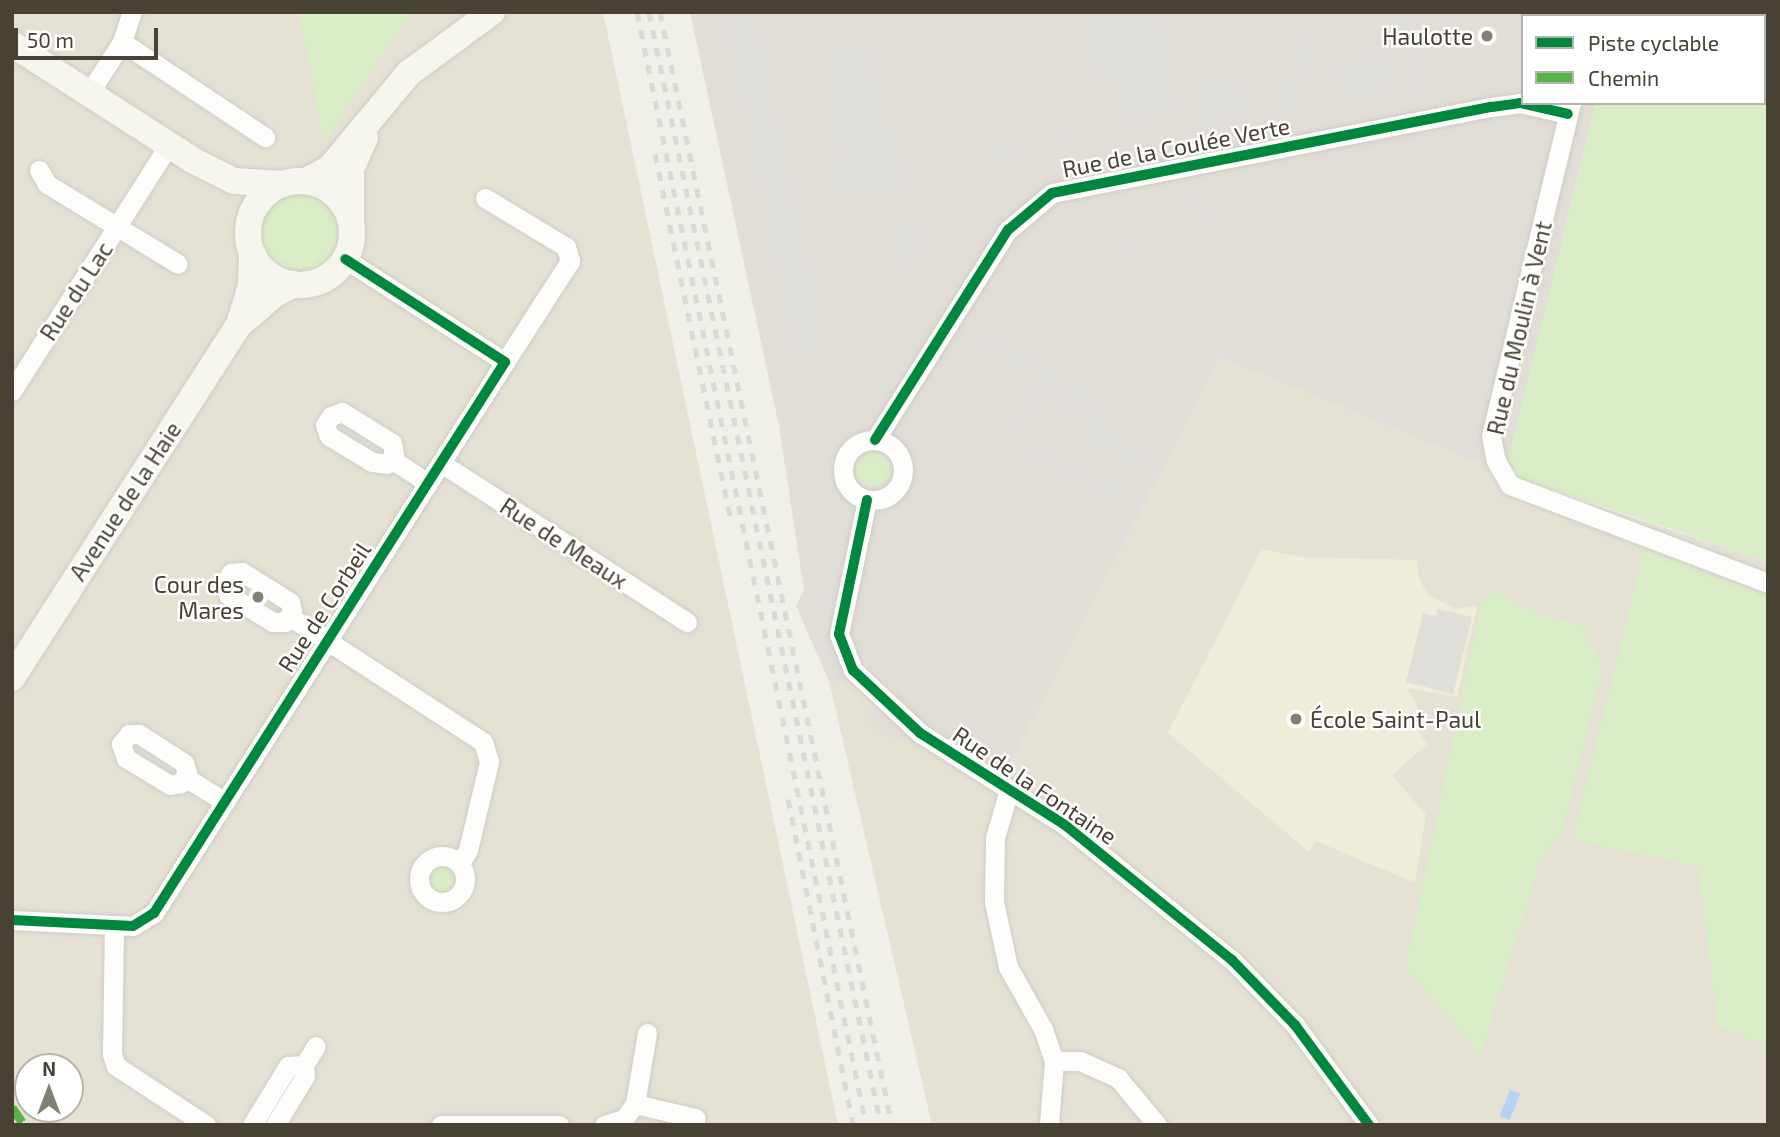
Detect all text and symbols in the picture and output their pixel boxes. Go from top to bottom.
scale bar [18,14,161,58]
legend [1521,14,1766,105]
place label: Haulotte [1382,22,1473,50]
text: 50 m [27,27,74,52]
marker: Haulotte [1479,28,1495,44]
text: Piste cyclable [1588,30,1719,55]
text: Chemin [1588,65,1659,90]
street label: Rue de la Coulée Verte [1060,111,1292,183]
street label: Rue du Moulin à Vent [1481,218,1557,438]
street label: Rue du Lac [34,237,118,345]
street label: Avenue de la Haie [63,417,187,585]
street label: Rue de Meaux [495,492,633,594]
street label: Rue de Corbeil [272,537,376,677]
place label: Cour des Mares [153,570,244,624]
marker: Cour des Mares [250,589,266,605]
place label: École Saint-Paul [1310,705,1481,733]
marker: École Saint-Paul [1288,711,1304,727]
street label: Rue de la Fontaine [948,720,1122,850]
north arrow [14,1053,84,1123]
text: N [42,1057,56,1080]

